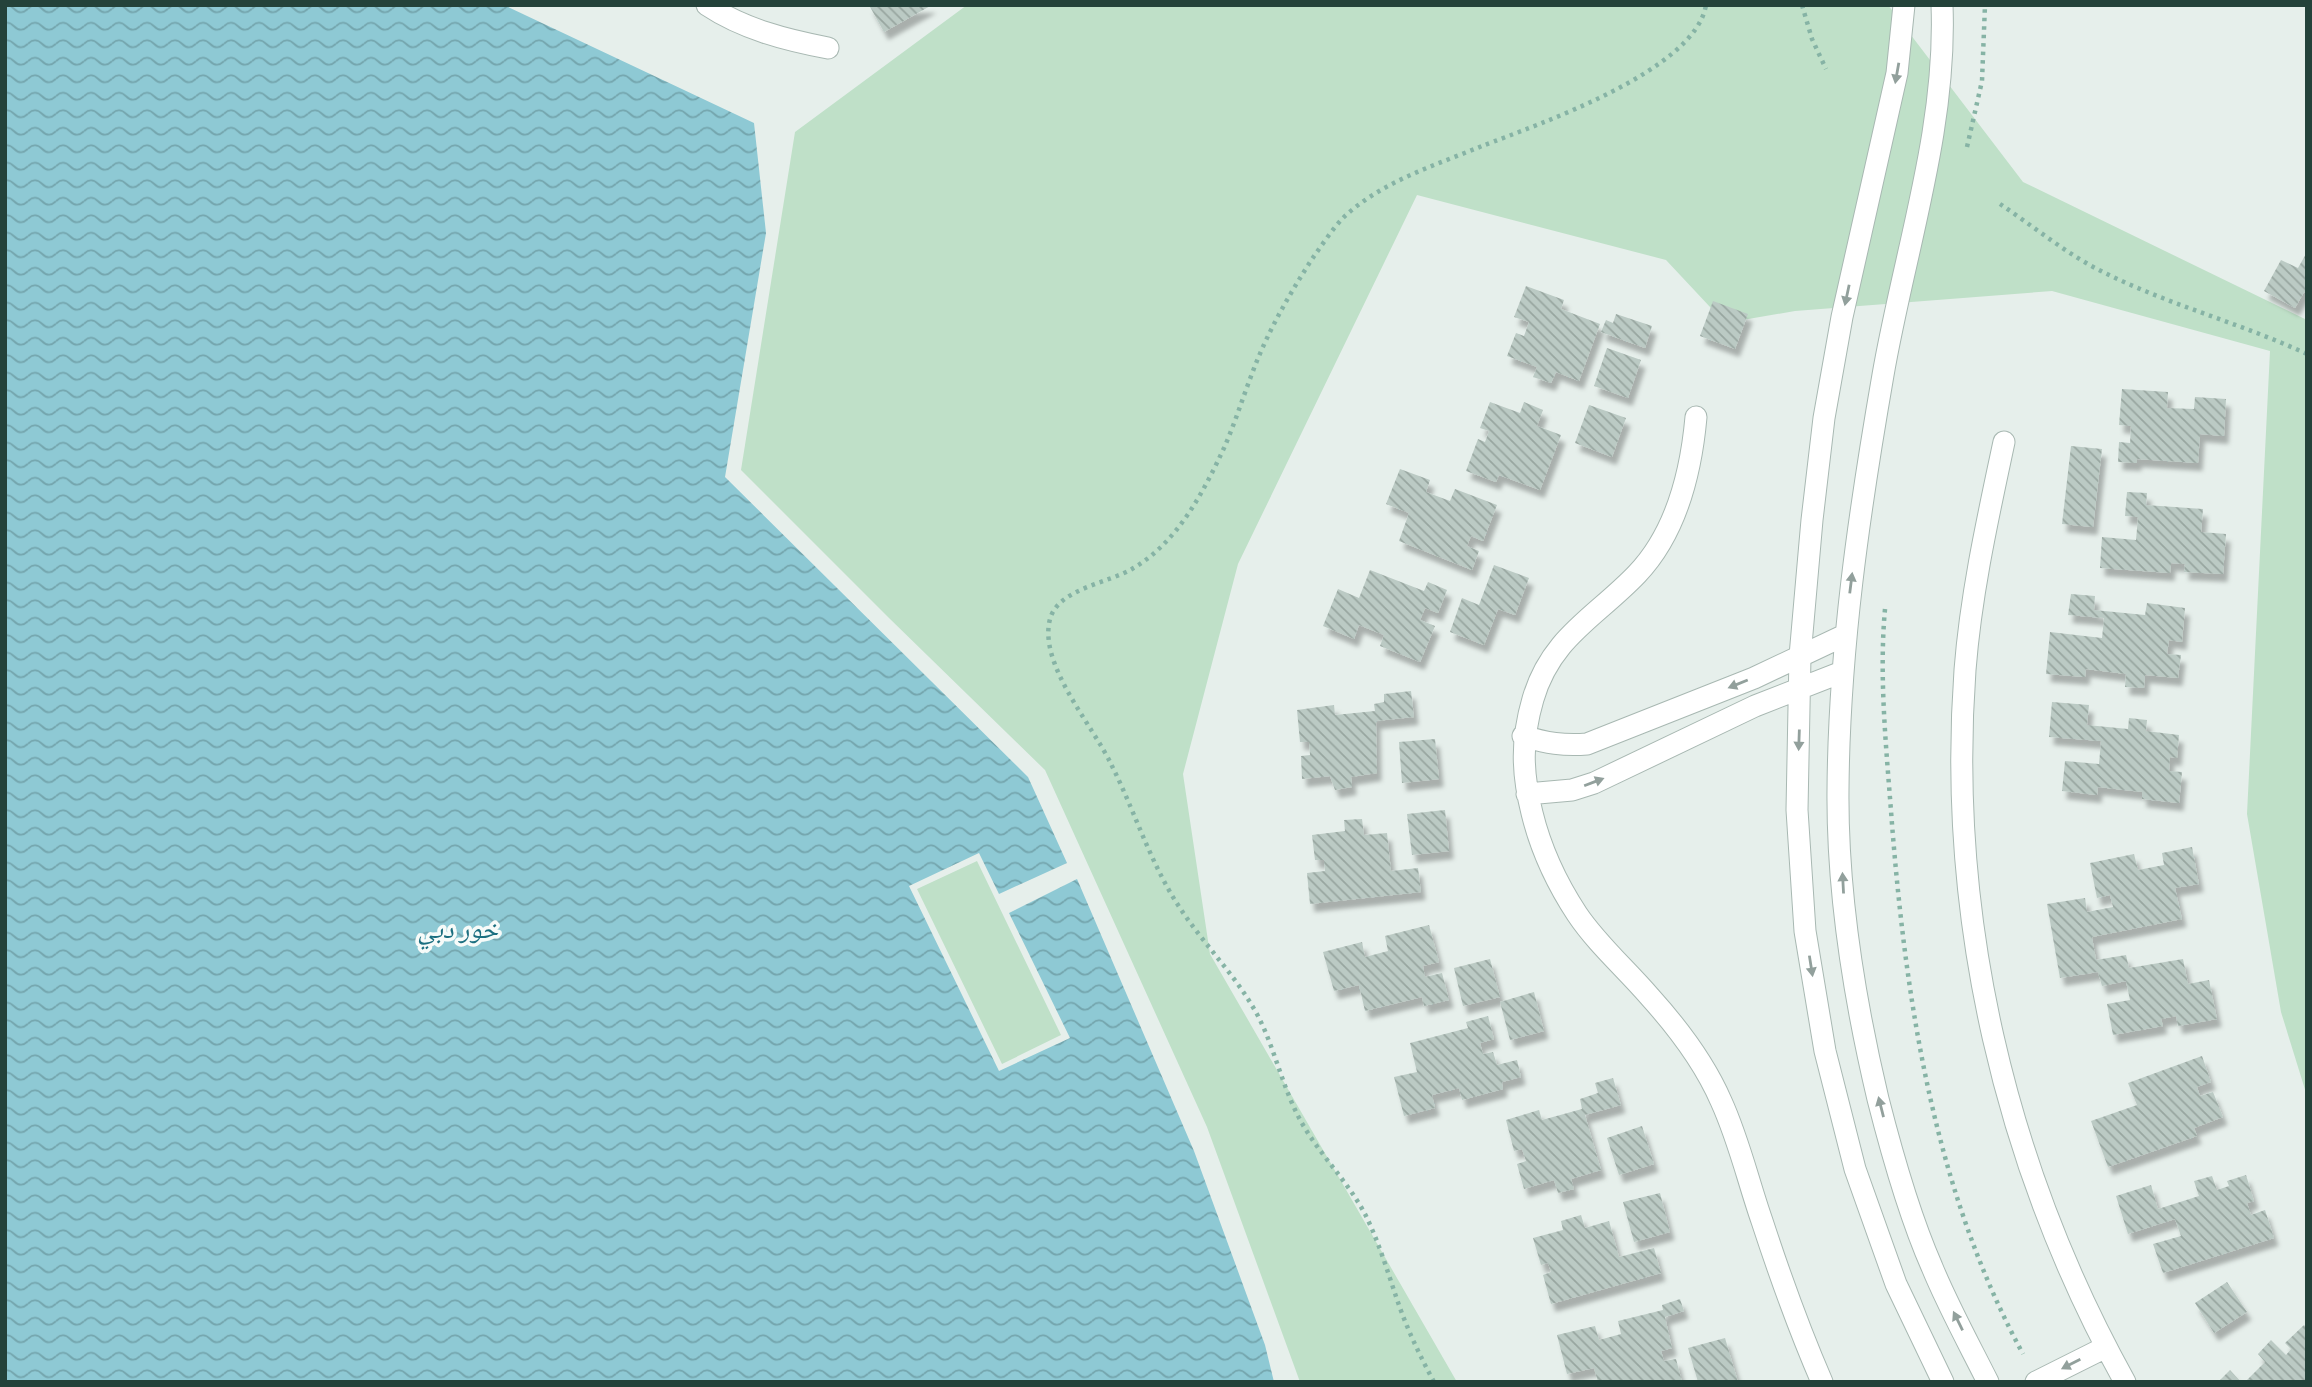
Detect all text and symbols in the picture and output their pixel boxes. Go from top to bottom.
one-way arrow [1891,62,1902,84]
one-way arrow [1841,284,1852,306]
one-way arrow [1846,572,1857,594]
one-way arrow [1728,679,1749,690]
one-way arrow [1793,729,1805,751]
one-way arrow [1584,777,1605,788]
one-way arrow [1837,872,1848,894]
water label: خور دبي [418,912,499,950]
one-way arrow [1806,955,1817,977]
one-way arrow [1875,1096,1886,1118]
one-way arrow [1952,1311,1963,1331]
one-way arrow [2061,1359,2081,1370]

